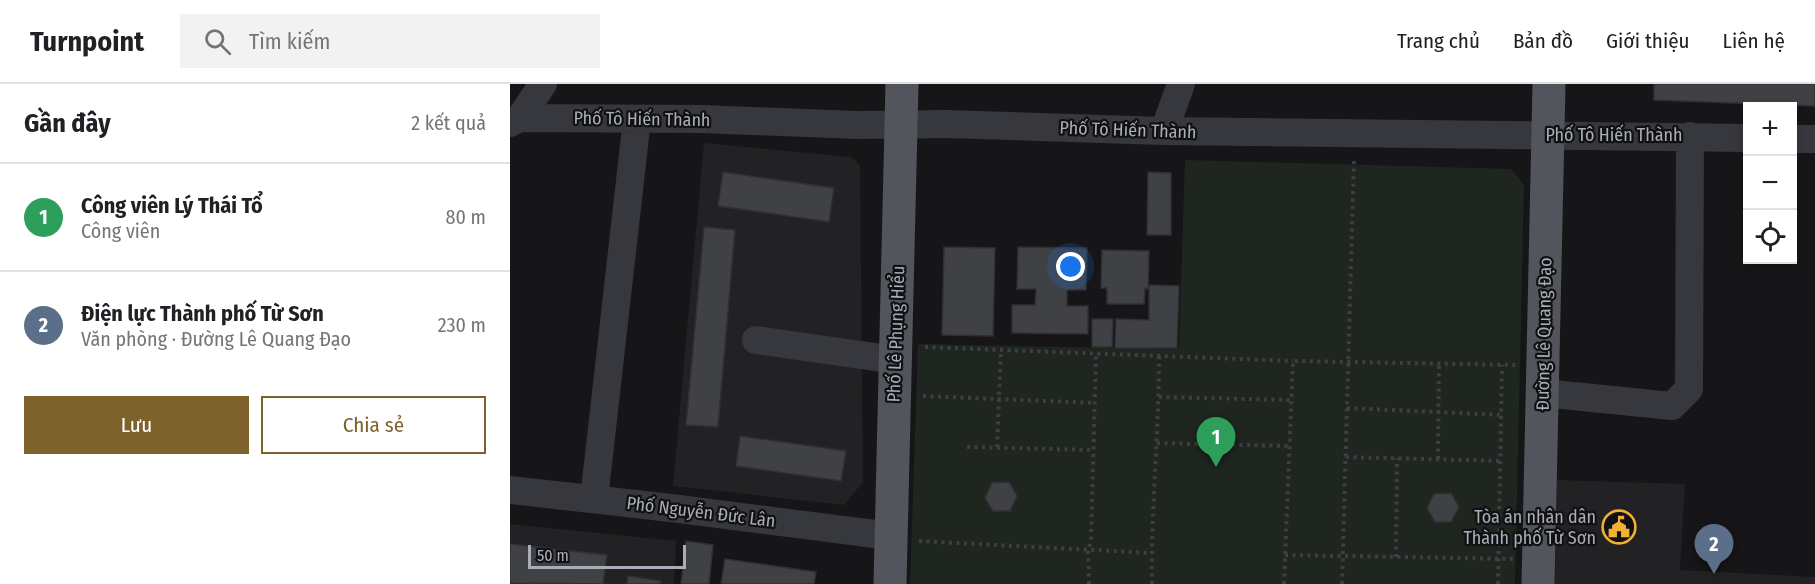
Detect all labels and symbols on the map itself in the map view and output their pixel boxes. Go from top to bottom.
street label: Phố Tô Hiến Thành [573,107,711,131]
street label: Phố Tô Hiến Thành [1059,117,1197,143]
street label: Phố Tô Hiến Thành [1546,124,1682,146]
your location [1056,252,1085,281]
street label: Đường Lê Quang Đạo [1532,257,1556,411]
street label: Phố Lê Phụng Hiểu [882,265,909,403]
pin: 1 [1196,418,1236,467]
street label: Phố Nguyễn Đức Lân [625,492,777,532]
place label: Tòa án nhân dân Thành phố Từ Sơn [1463,506,1596,549]
public building icon: Tòa án nhân dân Thành phố Từ Sơn [1601,509,1637,545]
pin: 2 [1694,524,1734,574]
scale bar [528,542,686,570]

